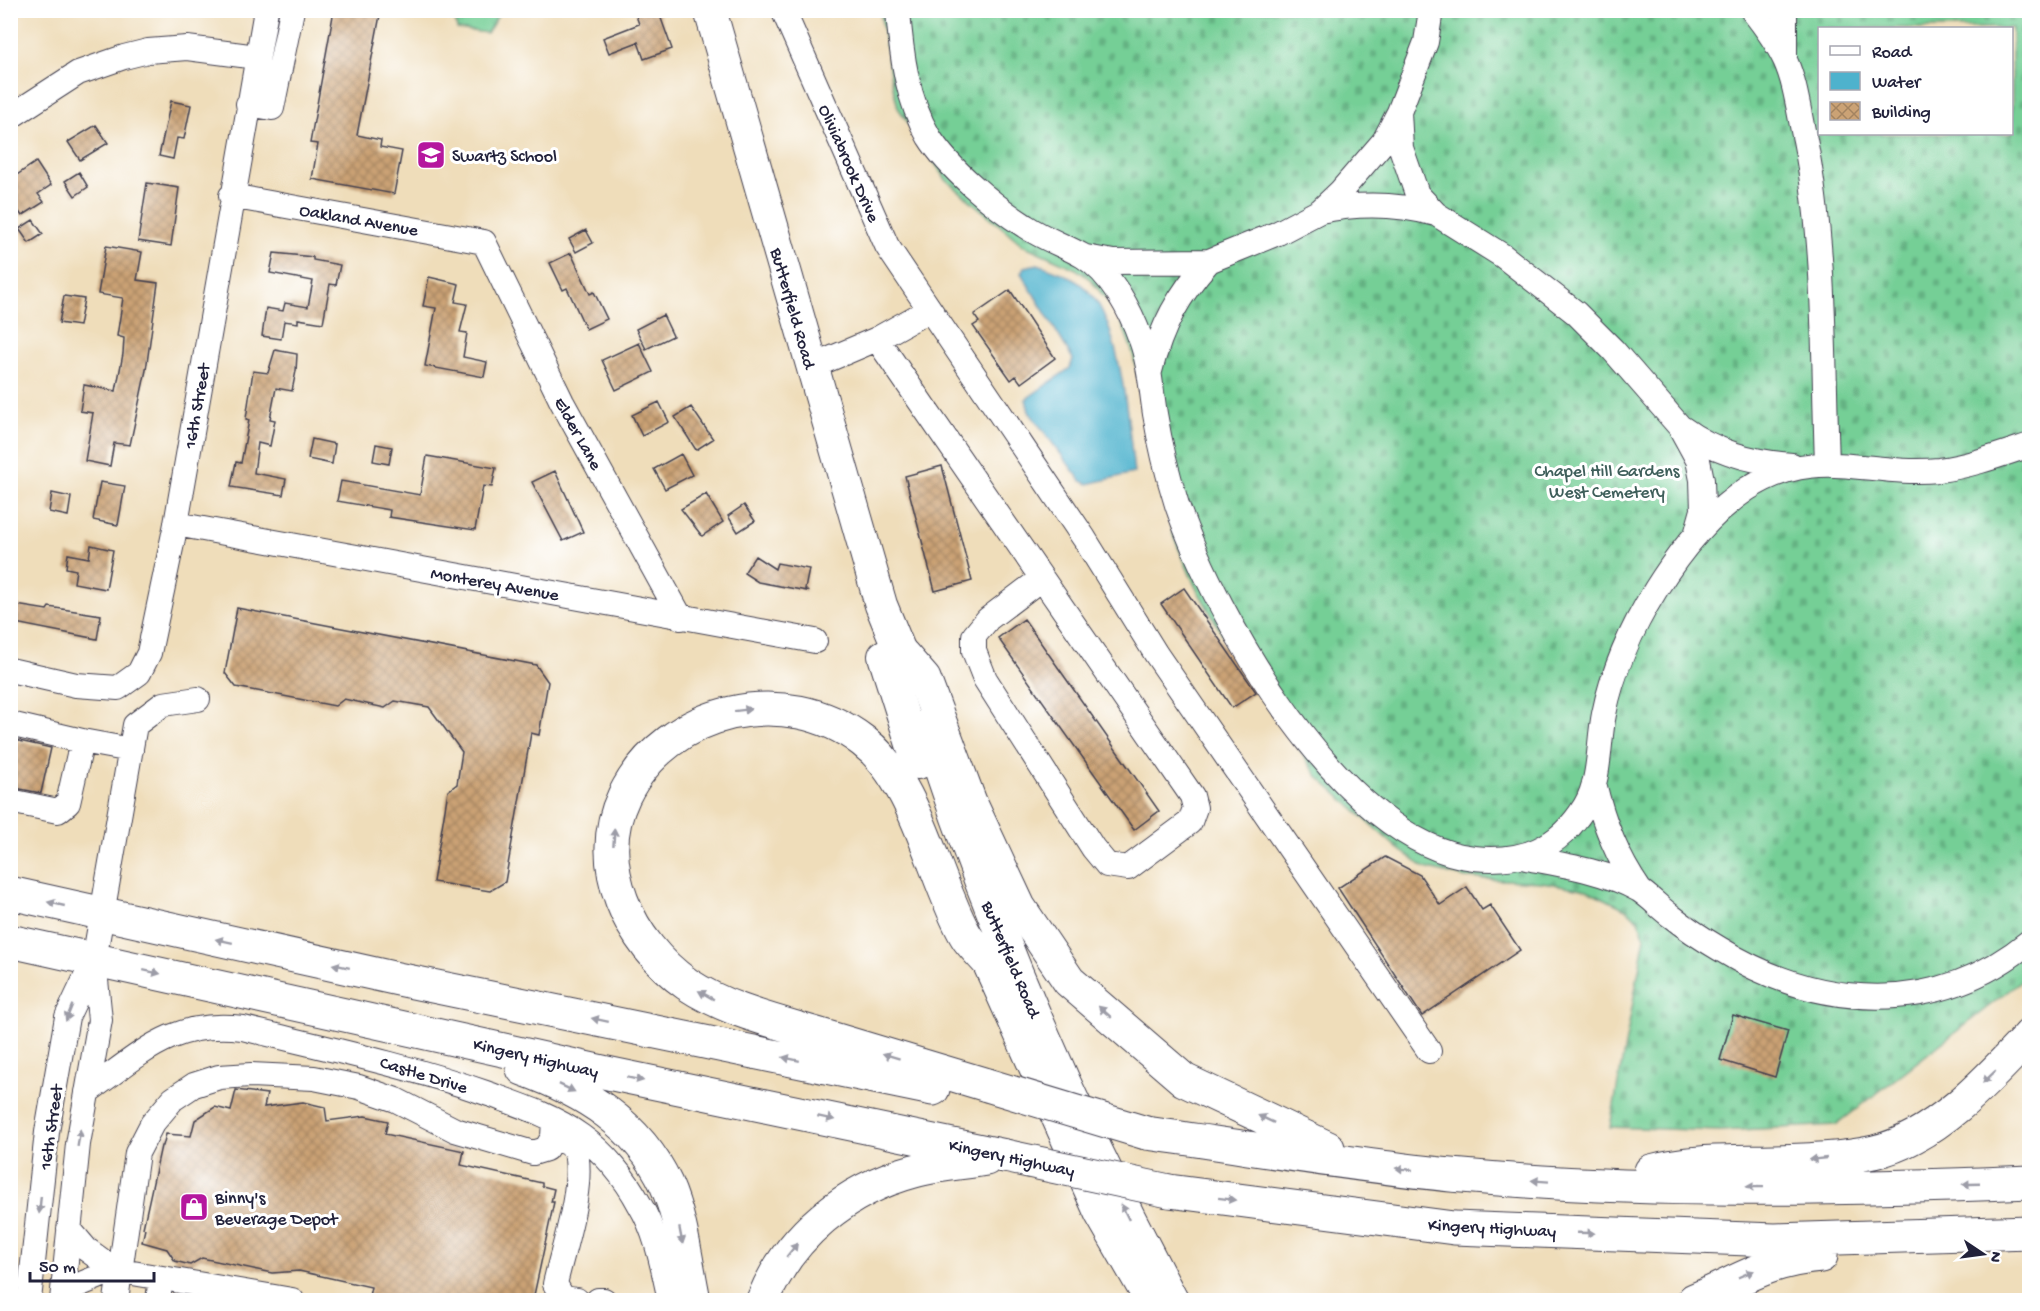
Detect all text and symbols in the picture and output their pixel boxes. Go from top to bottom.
legend [1818,27,2013,135]
text: Road [1872,43,1913,64]
text: Water [1872,73,1922,94]
street label: Oliviabrook Drive [812,102,883,227]
text: Building [1871,103,1931,124]
school or university icon: Swartz School [415,139,447,171]
place label: Swartz School [452,147,557,168]
street label: Oakland Avenue [298,201,420,242]
street label: Butterfield Road [764,245,819,373]
street label: 16th Street [181,361,217,451]
street label: Elder Lane [548,394,606,475]
park label: Chapel Hill Gardens West Cemetery [1535,462,1681,504]
street label: Monterey Avenue [429,564,561,607]
one-way arrow [734,705,753,715]
one-way arrow [609,827,619,846]
street label: Butterfield Road [975,898,1044,1023]
one-way arrow [47,899,66,908]
one-way arrow [215,936,234,945]
one-way arrow [331,961,350,970]
one-way arrow [142,968,161,978]
one-way arrow [698,990,715,1000]
one-way arrow [64,1004,74,1022]
one-way arrow [1098,1006,1113,1019]
one-way arrow [590,1015,609,1024]
street label: Kingery Highway [471,1035,600,1084]
one-way arrow [882,1051,900,1060]
street label: Castle Drive [377,1053,470,1100]
one-way arrow [781,1054,800,1063]
one-way arrow [1982,1070,1996,1084]
one-way arrow [626,1074,644,1084]
street label: 16th Street [36,1082,69,1172]
one-way arrow [558,1083,575,1093]
one-way arrow [817,1114,835,1124]
one-way arrow [1258,1114,1275,1123]
one-way arrow [75,1128,84,1147]
street label: Kingery Highway [947,1136,1077,1183]
one-way arrow [1808,1154,1827,1164]
one-way arrow [1395,1164,1414,1174]
one-way arrow [1530,1176,1549,1186]
one-way arrow [1962,1180,1981,1189]
one-way arrow [1746,1182,1765,1192]
place label: Binny's Beverage Depot [214,1189,339,1231]
shop icon: Binny's Beverage Depot [178,1191,210,1223]
one-way arrow [1218,1194,1237,1203]
one-way arrow [35,1196,45,1215]
one-way arrow [1121,1203,1130,1220]
street label: Kingery Highway [1427,1216,1557,1243]
north arrow [1953,1224,2013,1284]
one-way arrow [677,1227,686,1246]
one-way arrow [1577,1228,1596,1237]
one-way arrow [785,1242,798,1258]
scale bar [30,1245,154,1283]
text: N [1984,1249,2005,1264]
text: 50 m [39,1258,76,1279]
one-way arrow [1738,1270,1755,1279]

